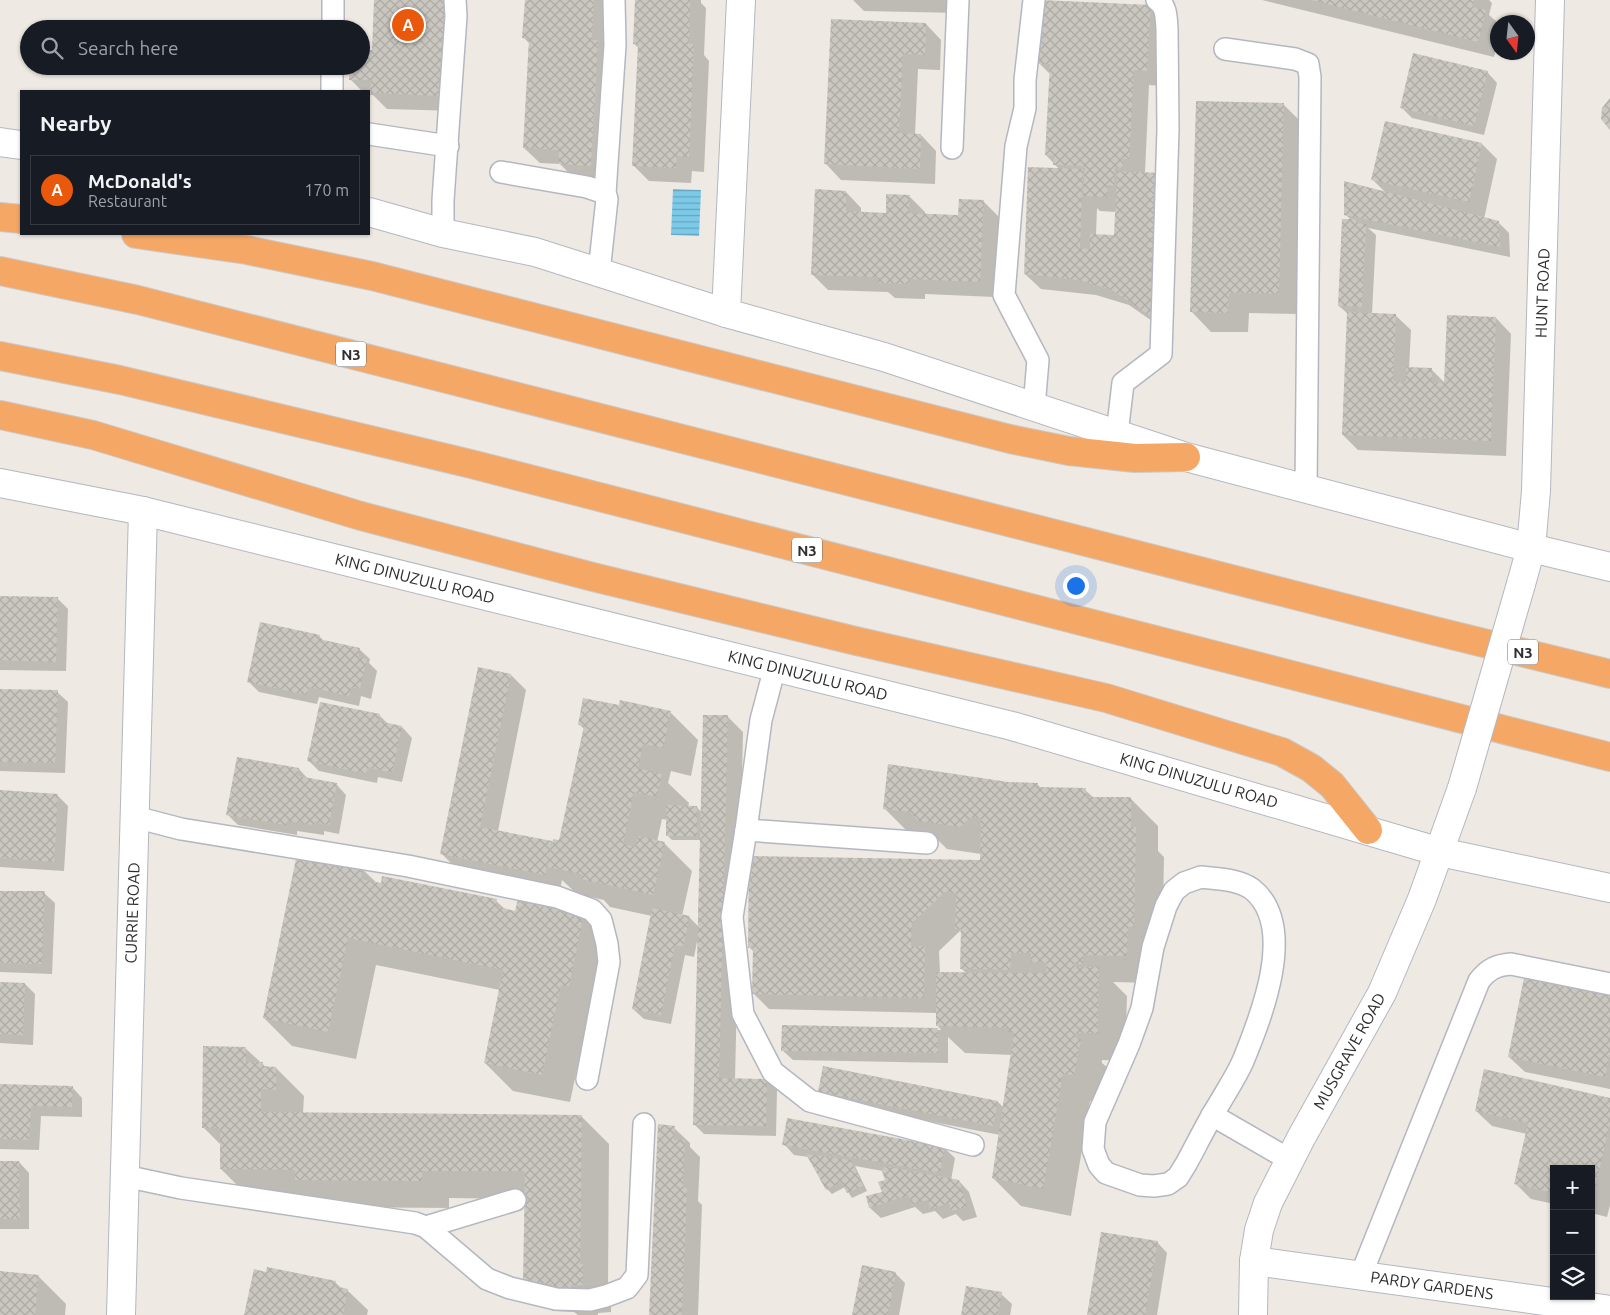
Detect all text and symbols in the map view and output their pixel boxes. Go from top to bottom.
pin: A [392,6,424,44]
north arrow [1490,15,1535,60]
search box [20,20,370,75]
icon: search [38,34,66,62]
text: Search here [78,37,178,59]
text: Nearby [40,111,111,135]
text: McDonald's [88,170,192,192]
text: A [51,181,63,199]
text: 170 m [304,181,349,199]
text: Restaurant [88,192,167,210]
street label: HUNT ROAD [1531,248,1553,338]
road number: N3 [336,342,366,366]
road number: N3 [792,538,822,562]
street label: KING DINUZULU ROAD [333,549,497,607]
your location [1063,573,1089,599]
road number: N3 [1508,640,1538,664]
street label: KING DINUZULU ROAD [726,646,890,704]
street label: KING DINUZULU ROAD [1118,749,1280,811]
street label: CURRIE ROAD [121,862,143,964]
street label: MUSGRAVE ROAD [1309,990,1389,1112]
map controls [1550,1165,1595,1300]
button: + [1550,1165,1595,1210]
button: − [1550,1210,1595,1255]
button: layers [1550,1255,1595,1300]
street label: PARDY GARDENS [1369,1267,1495,1303]

